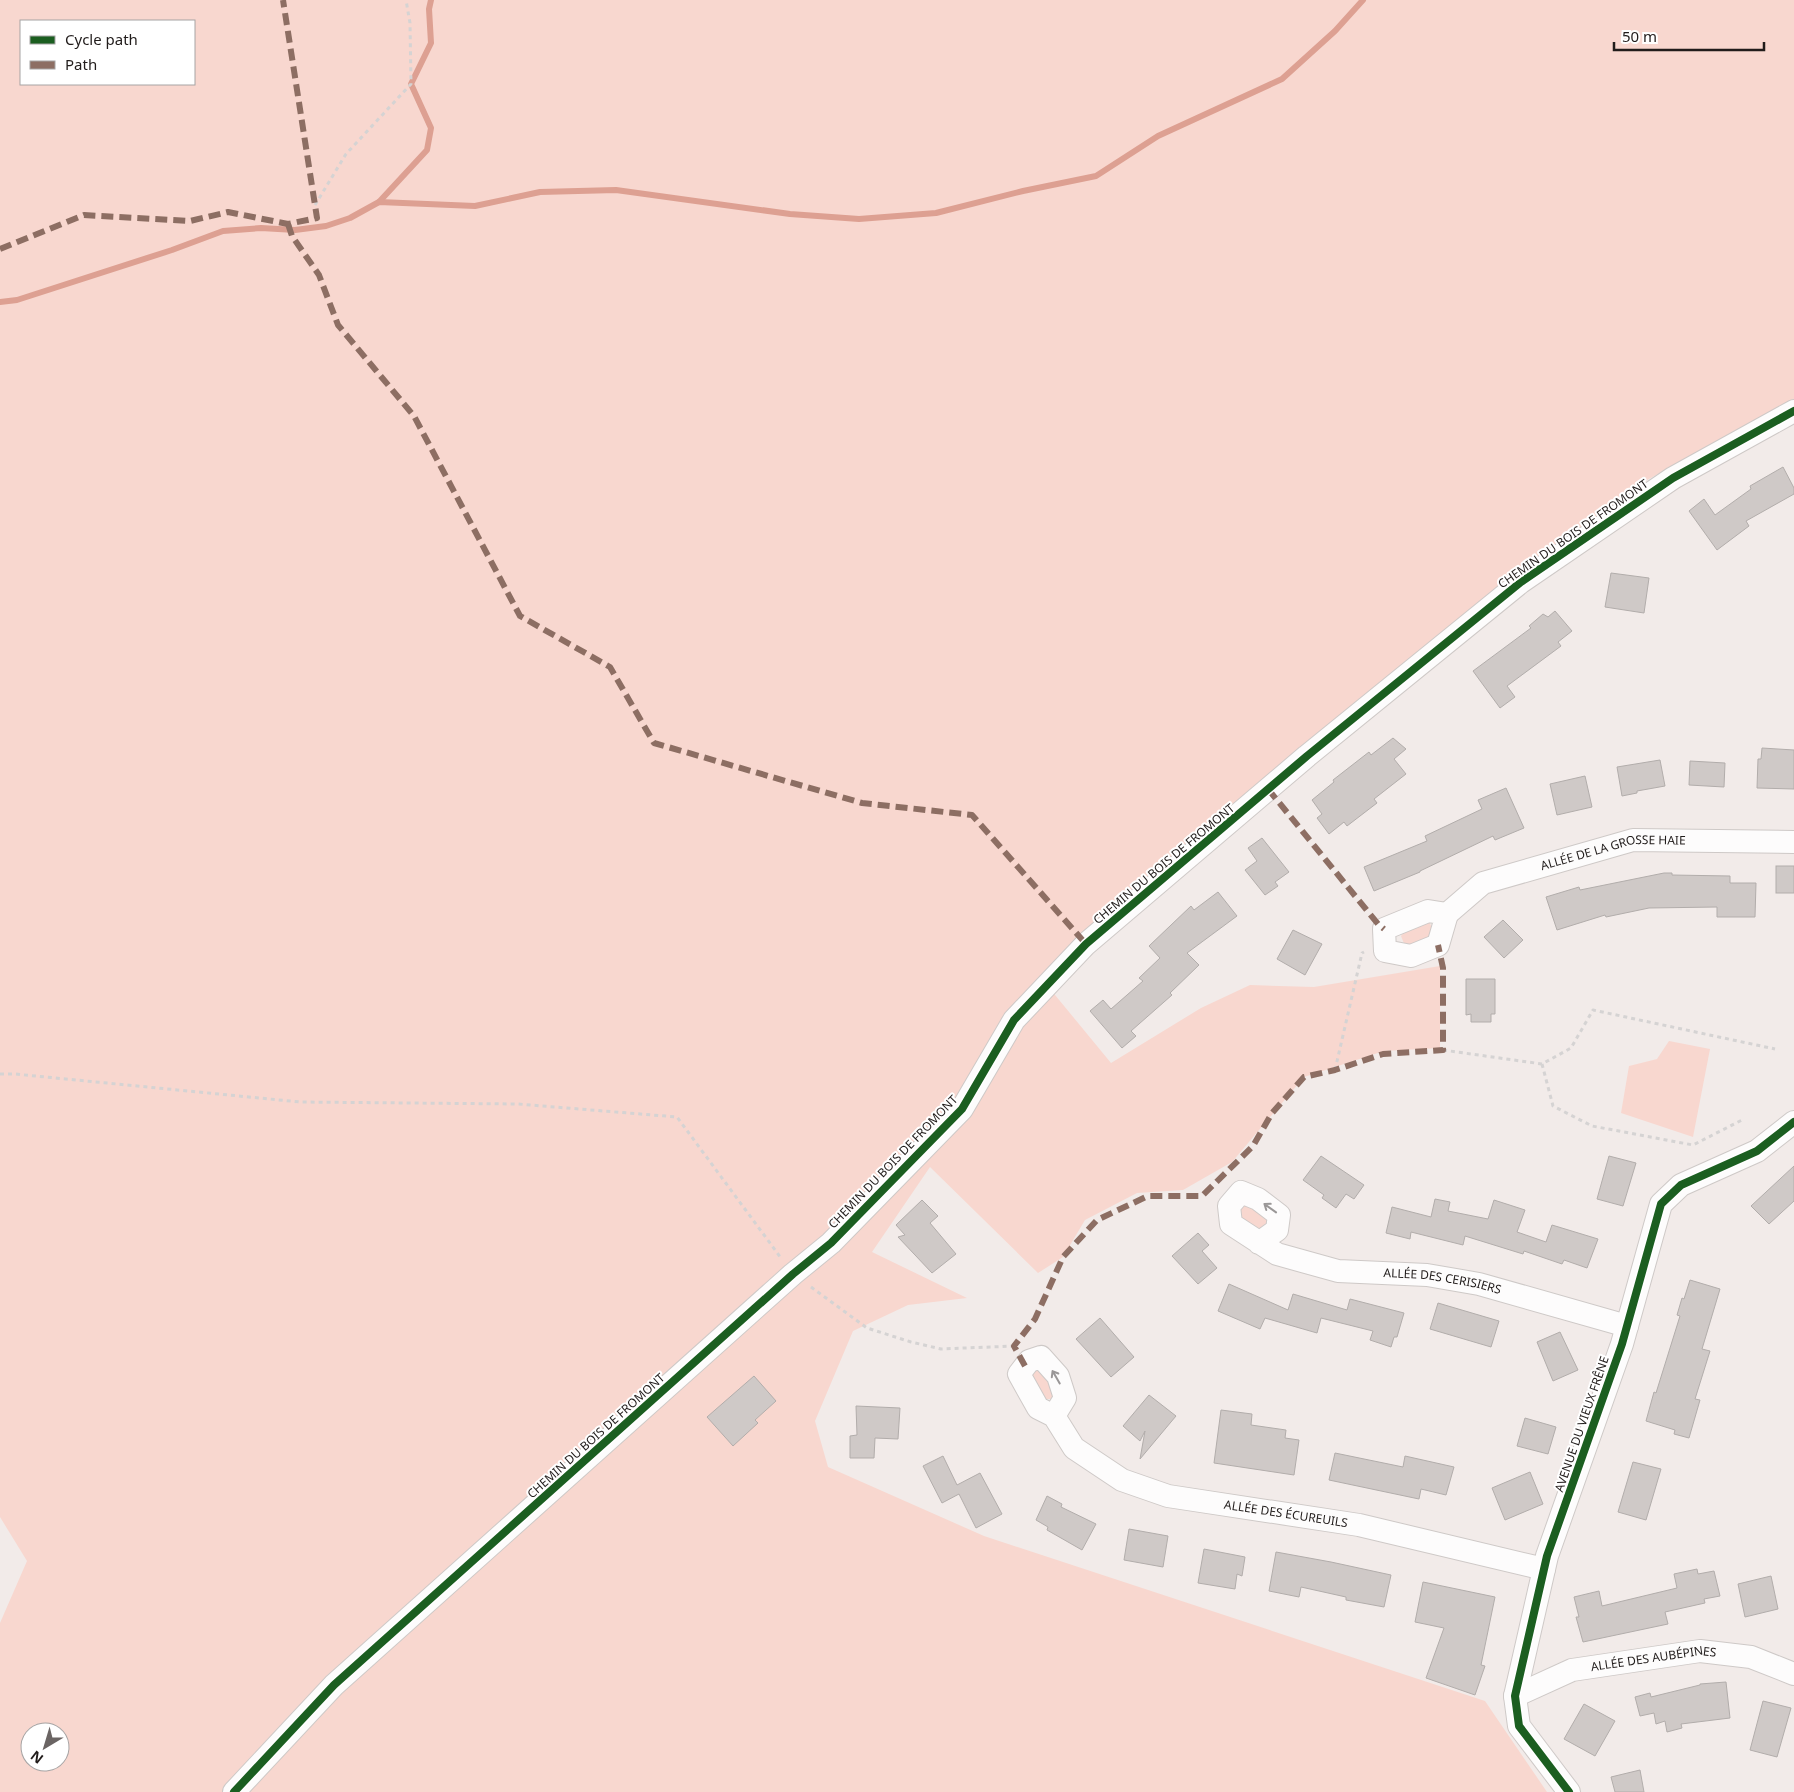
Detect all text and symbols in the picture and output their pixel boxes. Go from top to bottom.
legend [20,20,195,85]
scale bar [1614,20,1764,52]
text: 50 m [1622,26,1657,46]
text: Cycle path [65,29,138,49]
text: Path [65,54,97,74]
street label: CHEMIN DU BOIS DE FROMONT [1494,475,1651,592]
street label: CHEMIN DU BOIS DE FROMONT [1089,799,1238,928]
street label: ALLÉE DE LA GROSSE HAIE [1538,831,1686,874]
street label: CHEMIN DU BOIS DE FROMONT [824,1091,961,1232]
one-way arrow [1263,1203,1277,1213]
street label: ALLÉE DES CERISIERS [1383,1264,1504,1298]
street label: AVENUE DU VIEUX FRÊNE [1550,1354,1613,1494]
street label: CHEMIN DU BOIS DE FROMONT [523,1369,668,1502]
one-way arrow [1051,1369,1061,1384]
street label: ALLÉE DES ÉCUREUILS [1223,1496,1349,1531]
street label: ALLÉE DES AUBÉPINES [1590,1642,1718,1675]
north arrow [20,1722,70,1772]
text: N [26,1747,47,1769]

